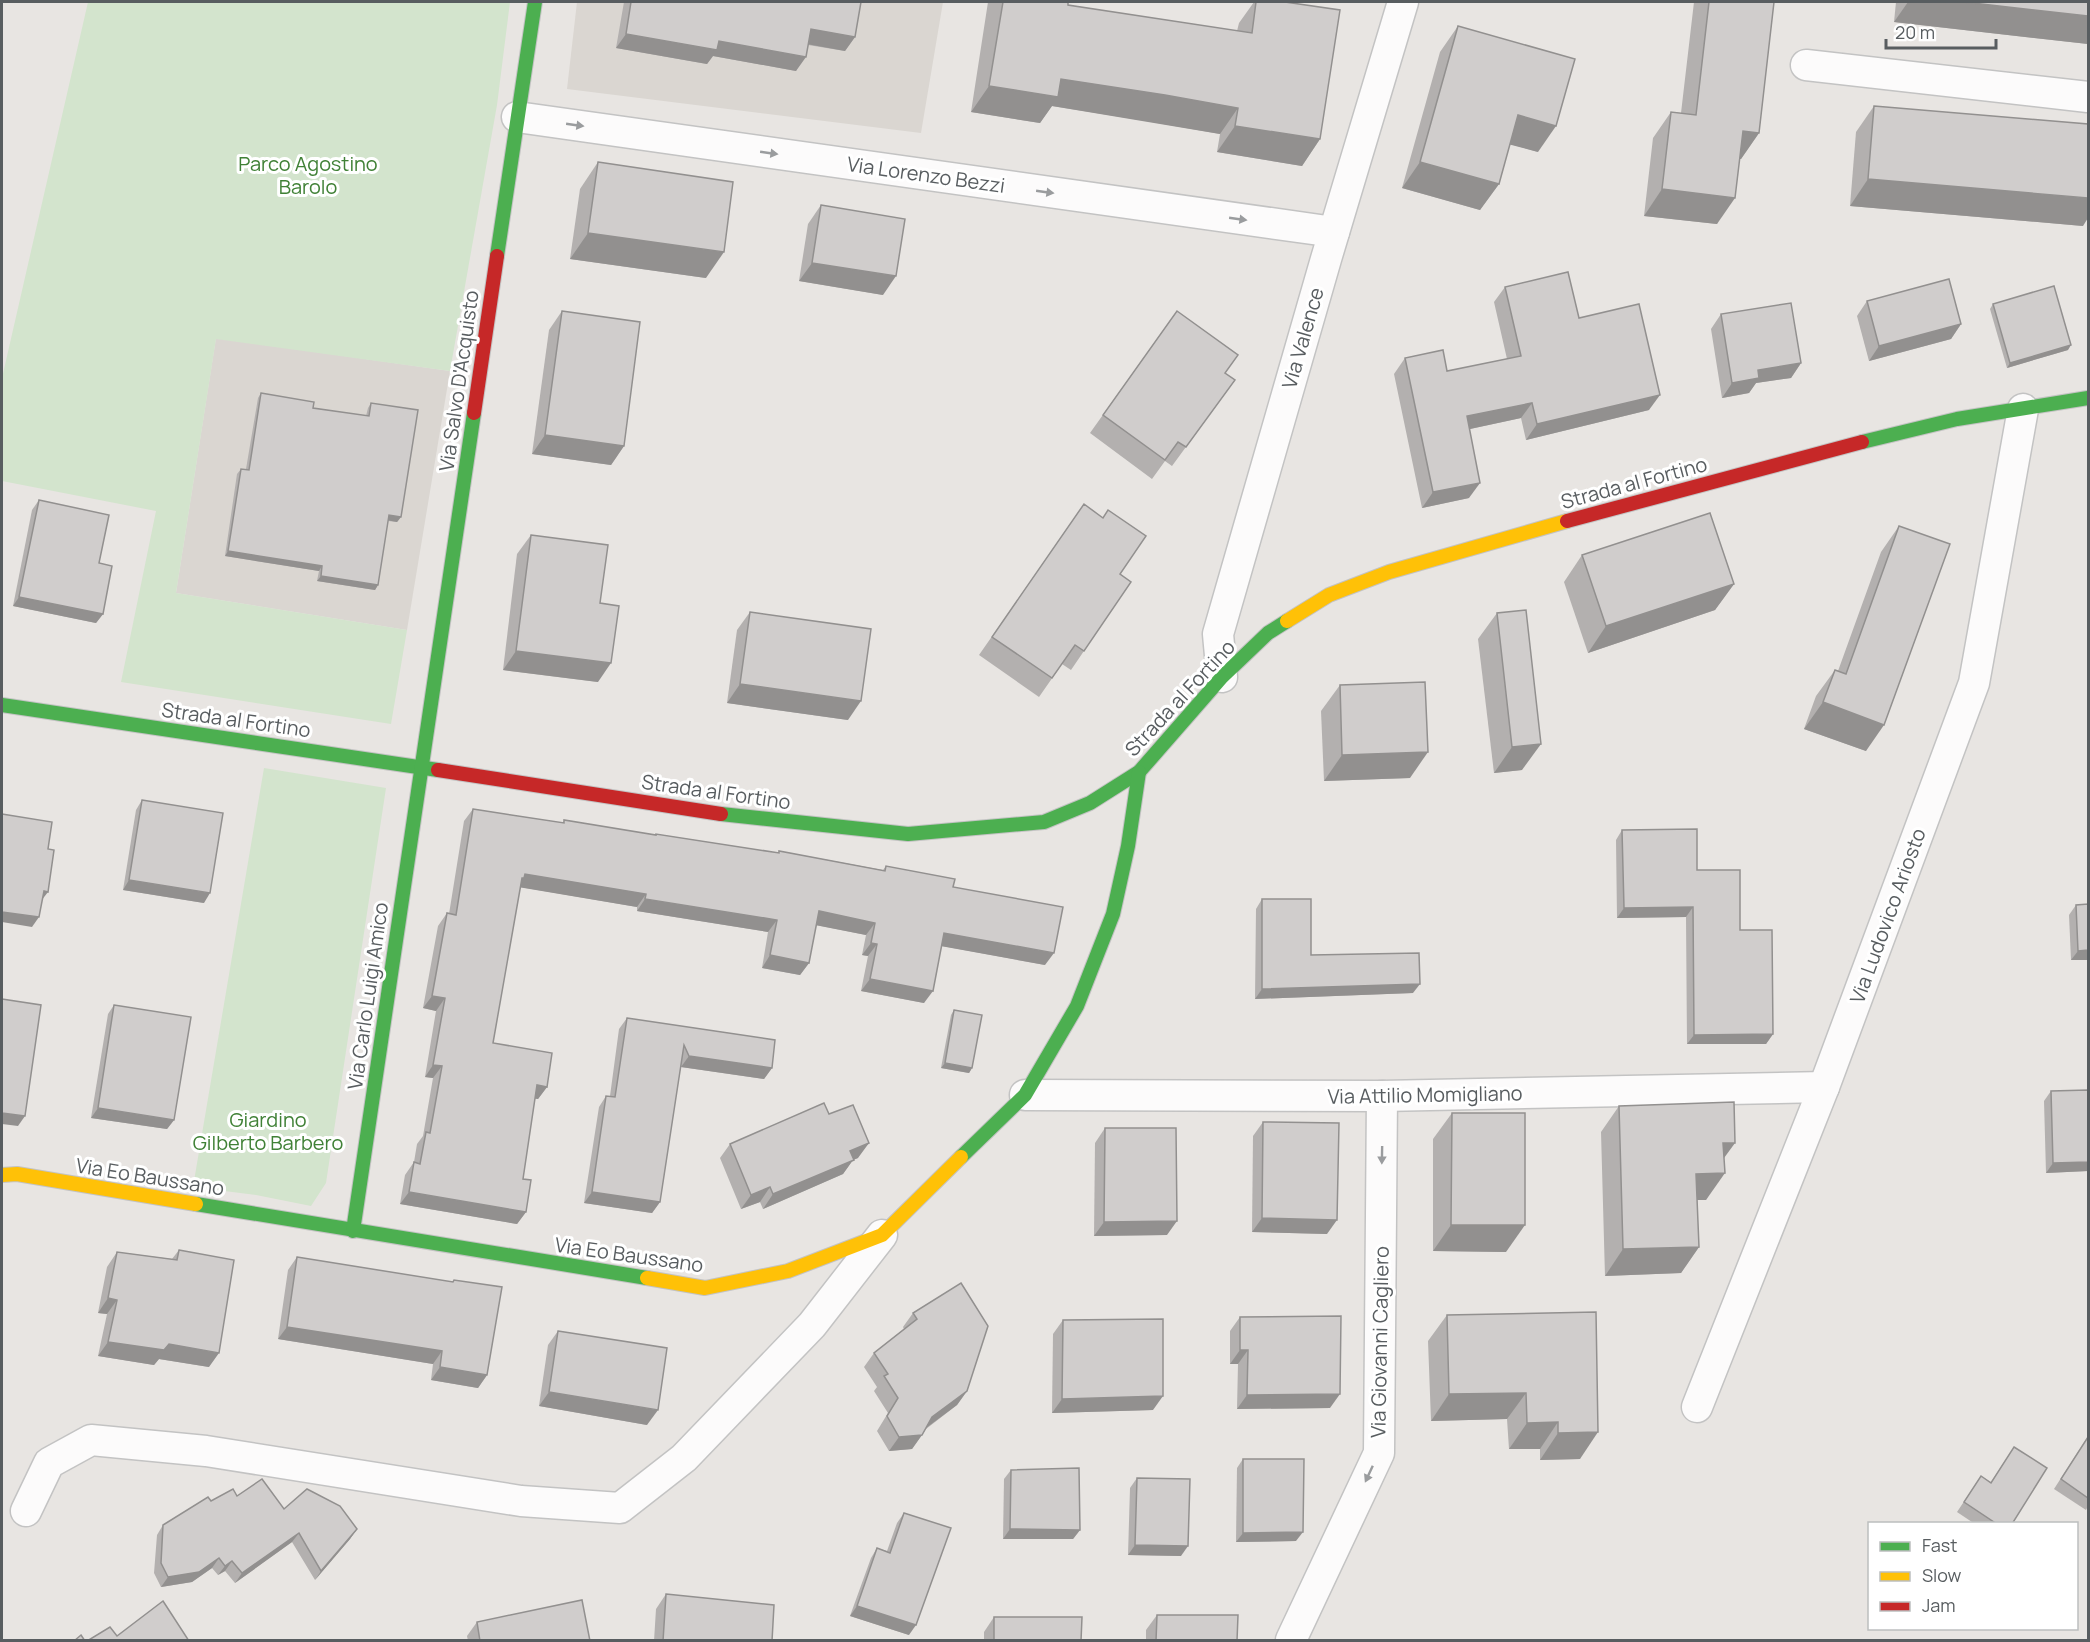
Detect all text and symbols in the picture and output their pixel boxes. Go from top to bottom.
scale bar [1886,12,1996,50]
text: 20 m [1895,20,1935,44]
one-way arrow [566,121,585,130]
one-way arrow [759,148,778,157]
park label: Parco Agostino Barolo [238,150,378,200]
street label: Via Lorenzo Bezzi [845,150,1007,199]
one-way arrow [1035,187,1054,196]
one-way arrow [1228,214,1247,223]
street label: Via Valence [1275,284,1330,392]
street label: Via Salvo D'Acquisto [432,289,485,473]
street label: Strada al Fortino [1558,450,1710,515]
street label: Strada al Fortino [1119,633,1241,762]
street label: Strada al Fortino [160,696,312,743]
street label: Strada al Fortino [640,768,792,815]
street label: Via Ludovico Ariosto [1843,824,1932,1007]
street label: Via Carlo Luigi Amico [341,900,394,1091]
street label: Via Attilio Momigliano [1327,1079,1523,1110]
park label: Giardino Gilberto Barbero [193,1106,343,1156]
one-way arrow [1377,1145,1387,1164]
street label: Via Eo Baussano [74,1151,226,1202]
street label: Via Eo Baussano [553,1231,705,1278]
street label: Via Giovanni Cagliero [1364,1246,1395,1438]
one-way arrow [1365,1465,1374,1482]
legend [1868,1522,2078,1630]
text: Fast [1922,1533,1957,1557]
text: Slow [1922,1563,1962,1587]
text: Jam [1922,1593,1956,1617]

